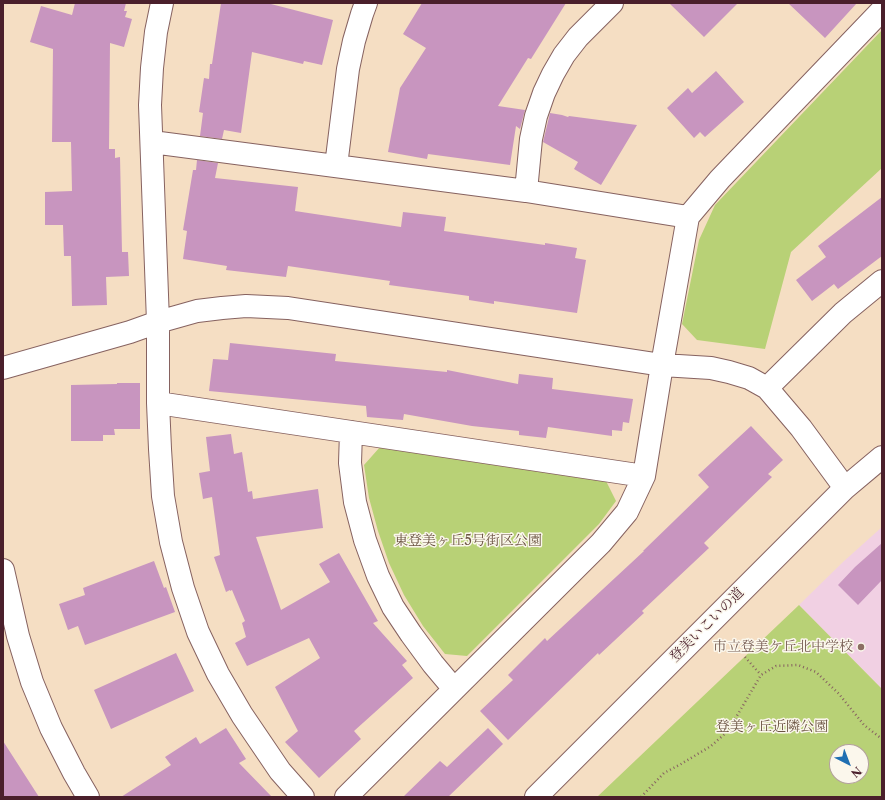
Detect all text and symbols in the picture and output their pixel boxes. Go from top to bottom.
park label: 東登美ヶ丘5号街区公園 [394,533,542,549]
street label: 登美いこいの道 [666,584,748,666]
place label: 市立登美ケ丘北中学校 [713,639,853,655]
marker: 市立登美ケ丘北中学校 [856,642,866,652]
park label: 登美ヶ丘近隣公園 [716,719,828,735]
north arrow [829,744,869,784]
text: N [848,764,865,781]

